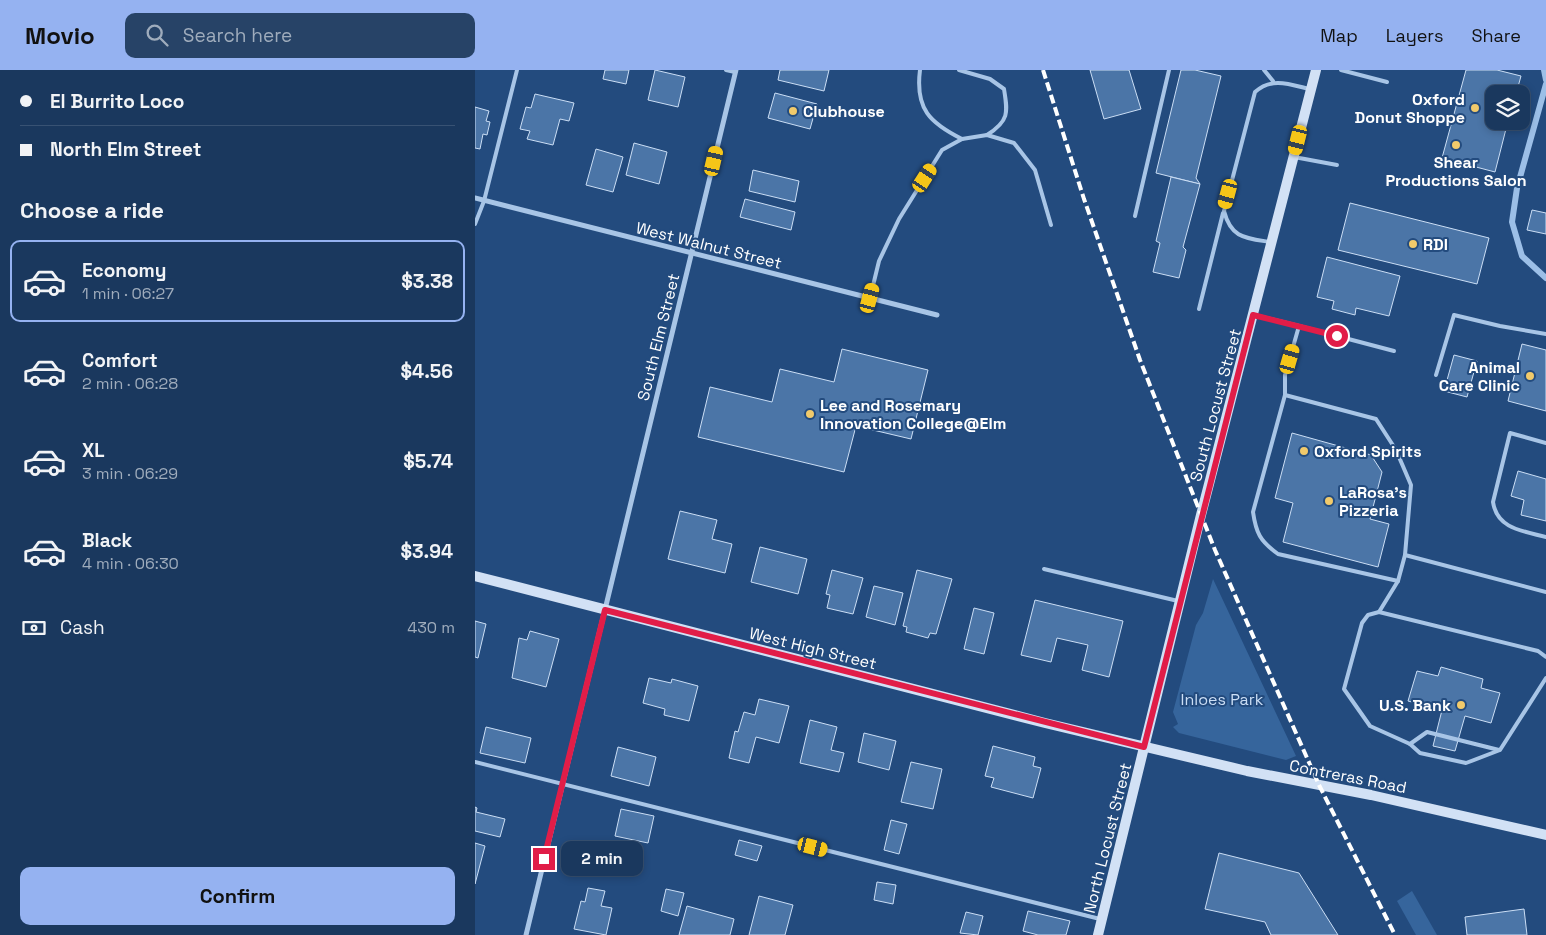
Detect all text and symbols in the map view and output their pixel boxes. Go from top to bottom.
search box [125,13,475,58]
text: Movio [25,20,95,51]
icon: search [143,21,171,49]
text: Search here [183,23,292,48]
text: Map [1320,24,1358,47]
text: Layers [1386,24,1443,47]
text: Share [1471,24,1521,47]
map controls [1485,85,1530,130]
button: layers [1485,85,1530,130]
text: El Burrito Loco [50,89,184,114]
place label: Oxford Donut Shoppe [1355,89,1465,128]
place label: Clubhouse [803,101,885,122]
marker: Oxford Donut Shoppe [1469,102,1481,114]
marker: Clubhouse [787,105,799,117]
car [1287,124,1308,156]
text: North Elm Street [50,137,201,162]
marker: Shear Productions Salon [1450,139,1462,151]
car [703,145,724,177]
place label: Shear Productions Salon [1385,152,1527,191]
car [910,161,939,195]
car [1216,178,1239,210]
text: Choose a ride [20,196,164,224]
street label: West Walnut Street [634,217,784,274]
place label: RDI [1423,234,1448,255]
marker: RDI [1407,238,1419,250]
text: Economy [82,258,166,283]
icon: car [22,259,67,304]
text: $3.38 [401,269,453,294]
street label: South Elm Street [633,271,684,403]
car [858,282,881,314]
text: 1 min · 06:27 [82,283,174,304]
route start [1326,325,1348,347]
street label: South Locust Street [1185,326,1246,484]
car [1278,343,1301,375]
text: Comfort [82,348,158,373]
icon: car [22,349,67,394]
place label: Animal Care Clinic [1439,357,1520,396]
text: $4.56 [401,359,453,384]
marker: Animal Care Clinic [1524,370,1536,382]
text: 2 min · 06:28 [82,373,178,394]
place label: Lee and Rosemary Innovation College@Elm [820,395,1006,434]
marker: Lee and Rosemary Innovation College@Elm [804,408,816,420]
text: XL [82,438,105,463]
icon: car [22,439,67,484]
place label: Oxford Spirits [1314,441,1422,462]
marker: Oxford Spirits [1298,445,1310,457]
text: $5.74 [403,449,453,474]
text: 3 min · 06:29 [82,463,178,484]
place label: LaRosa's Pizzeria [1339,482,1407,521]
marker: LaRosa's Pizzeria [1323,495,1335,507]
text: Black [82,528,132,553]
icon: car [22,529,67,574]
text: $3.94 [400,539,453,564]
text: 4 min · 06:30 [82,553,179,574]
icon: cash [20,614,48,642]
text: Cash [60,615,105,640]
text: 430 m [407,617,455,638]
street label: West High Street [747,623,879,674]
park label: Inloes Park [1181,689,1264,710]
place label: U.S. Bank [1379,695,1451,716]
marker: U.S. Bank [1455,699,1467,711]
street label: Contreras Road [1287,755,1408,798]
street label: North Locust Street [1079,761,1136,916]
car [796,836,829,858]
callout: 2 min [561,842,644,876]
route end [533,848,555,870]
text: 2 min [581,848,623,869]
button: Confirm [20,867,455,925]

